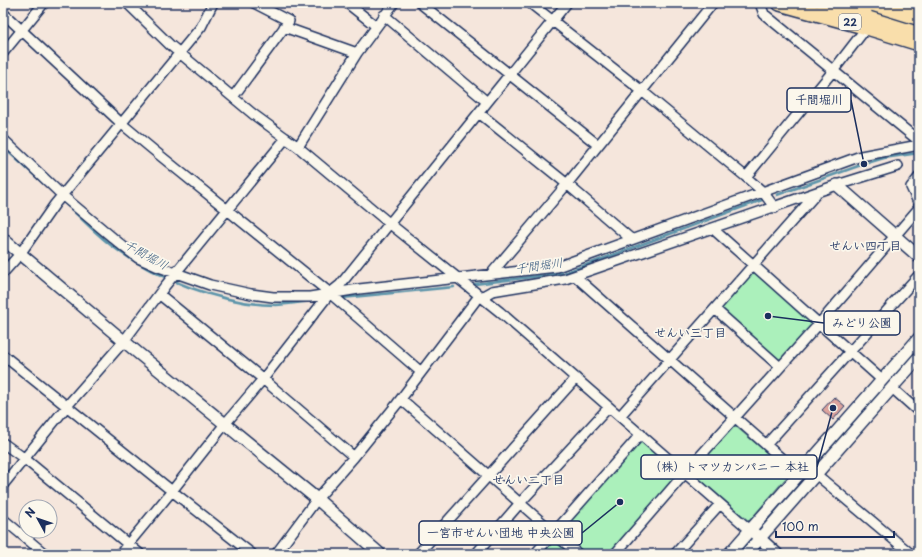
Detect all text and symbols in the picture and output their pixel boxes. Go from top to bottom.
road number: 22 [839,14,861,30]
callout: 千間堀川 [787,88,851,112]
text: 千間堀川 [795,90,843,108]
water label: 千間堀川 [121,235,172,274]
district label: せんい四丁目 [829,236,901,254]
water label: 千間堀川 [514,253,564,277]
callout: みどり公園 [824,311,900,335]
text: みどり公園 [832,313,892,331]
district label: せんい三丁目 [654,323,726,341]
callout: （株）トマツカンパニー 本社 [641,455,817,479]
text: （株）トマツカンパニー 本社 [649,457,809,475]
district label: せんい二丁目 [492,470,564,488]
north arrow [18,499,58,539]
text: N [21,503,39,521]
scale bar [776,513,894,539]
text: 100 m [782,517,819,535]
callout: 一宮市せんい団地 中央公園 [419,521,582,545]
text: 一宮市せんい団地 中央公園 [427,523,575,541]

